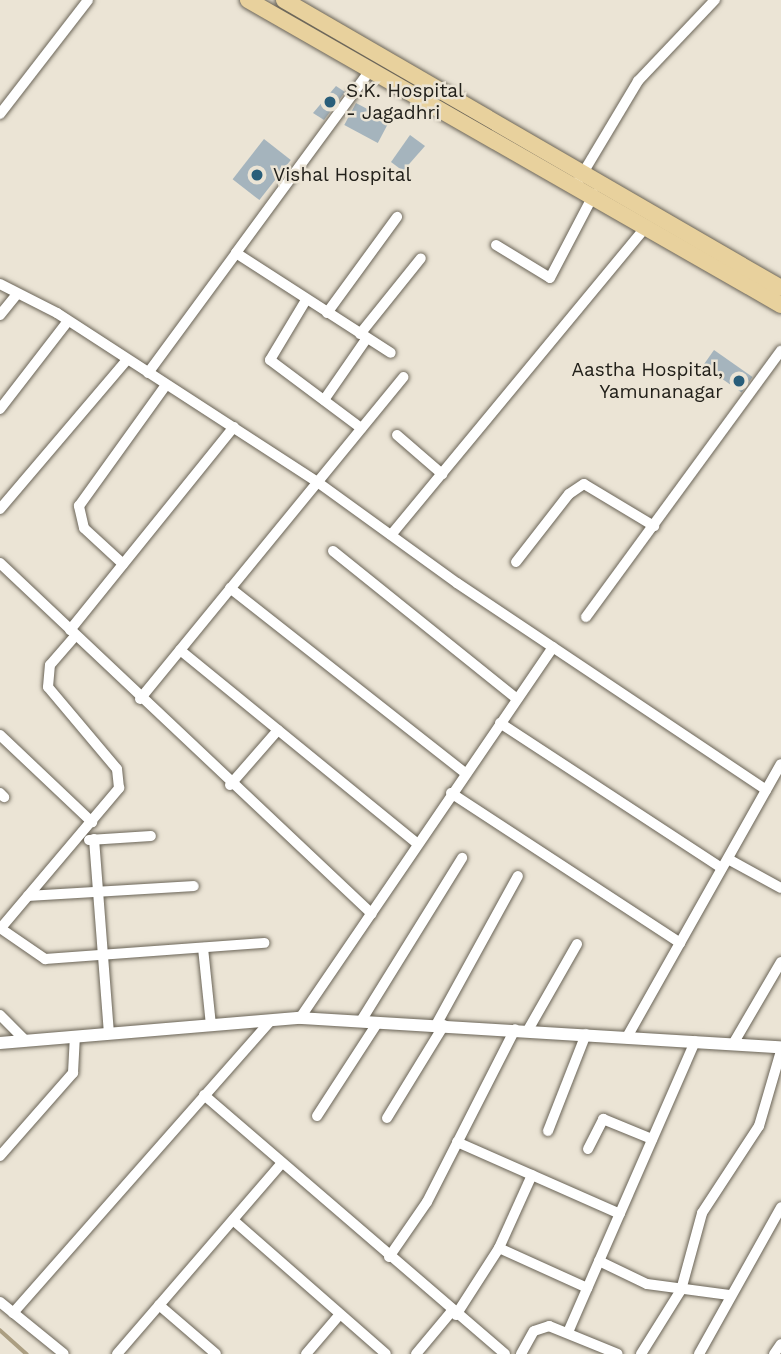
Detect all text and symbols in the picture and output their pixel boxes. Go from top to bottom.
place label: S.K. Hospital - Jagadhri [346,80,464,124]
marker: S.K. Hospital - Jagadhri [320,92,340,112]
place label: Vishal Hospital [273,164,412,186]
marker: Vishal Hospital [247,165,267,185]
place label: Aastha Hospital, Yamunanagar [571,359,723,403]
marker: Aastha Hospital, Yamunanagar [729,371,749,391]

